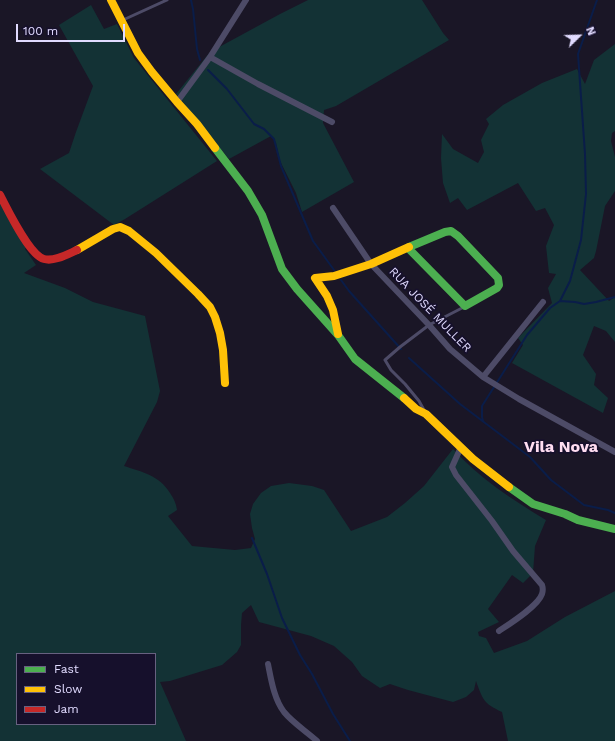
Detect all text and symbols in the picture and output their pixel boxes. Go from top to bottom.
scale bar [18,16,127,42]
north arrow [559,16,599,56]
text: 100 m [23,24,58,38]
text: N [583,25,598,37]
street label: RUA JOSÉ MULLER [386,265,474,355]
district label: Vila Nova [524,437,598,457]
legend [16,653,156,725]
text: Fast [54,662,79,676]
text: Slow [54,682,82,696]
text: Jam [54,702,79,716]

